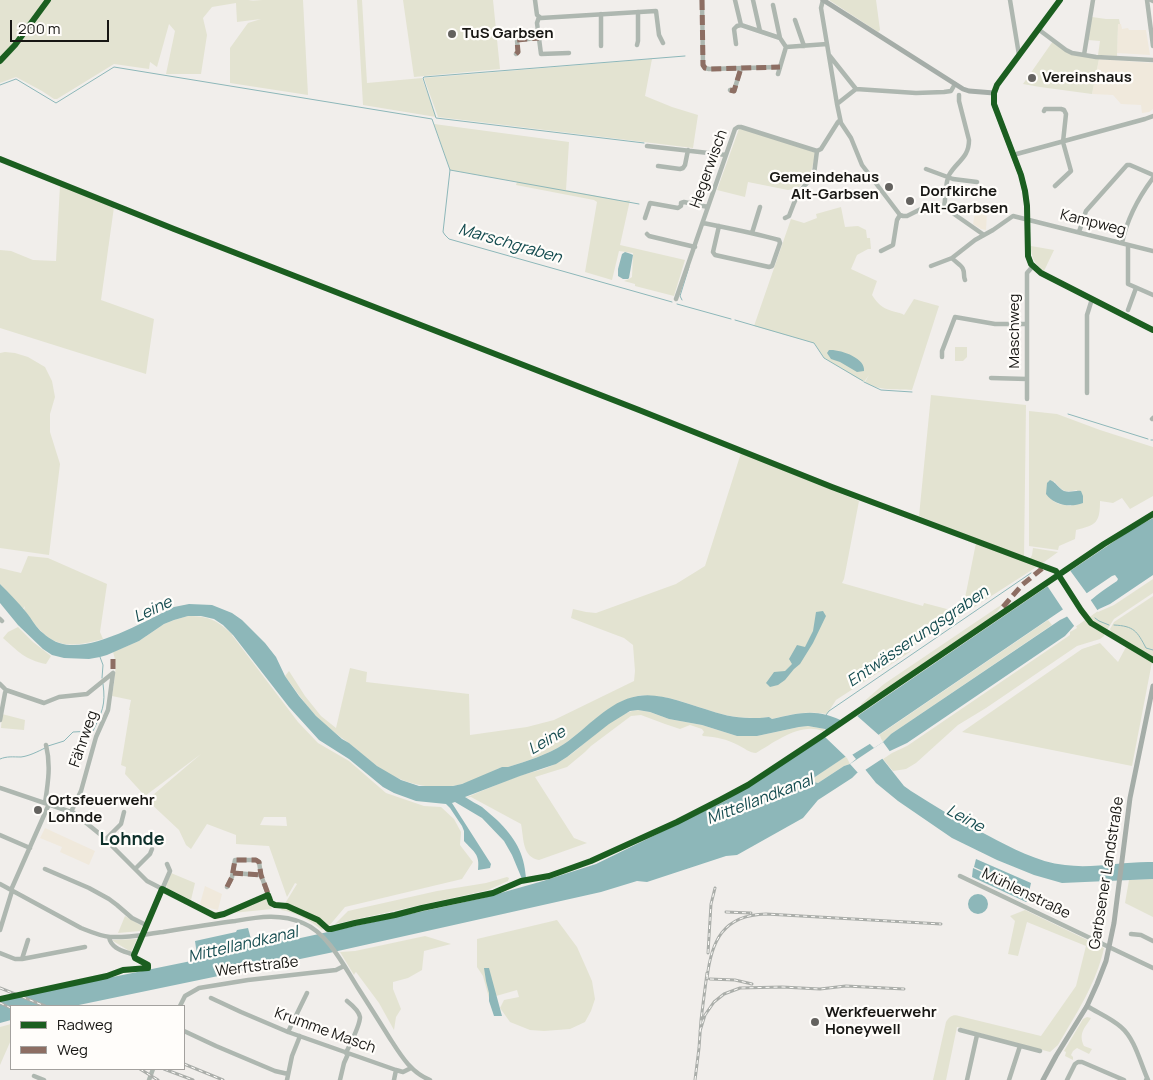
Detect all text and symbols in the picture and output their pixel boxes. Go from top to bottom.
scale bar [12,10,111,42]
text: 200 m [18,18,61,39]
place label: TuS Garbsen [462,25,554,43]
marker: TuS Garbsen [446,28,458,40]
place label: Vereinshaus [1042,69,1132,87]
marker: Vereinshaus [1026,72,1038,84]
street label: Hegerwisch [686,127,732,211]
place label: Gemeindehaus Alt-Garbsen [770,169,879,204]
marker: Gemeindehaus Alt-Garbsen [883,181,895,193]
place label: Dorfkirche Alt-Garbsen [920,183,1008,218]
marker: Dorfkirche Alt-Garbsen [904,195,916,207]
street label: Kampweg [1058,206,1128,240]
water label: Marschgraben [456,220,564,268]
street label: Maschweg [1006,294,1024,368]
water label: Entwässerungsgraben [844,583,992,691]
water label: Leine [131,593,175,627]
street label: Fährweg [66,708,102,770]
water label: Leine [525,723,569,759]
water label: Mittellandkanal [704,771,816,829]
place label: Ortsfeuerwehr Lohnde [48,792,155,827]
street label: Garbsener Landstraße [1086,795,1128,951]
water label: Leine [943,801,987,837]
marker: Ortsfeuerwehr Lohnde [32,804,44,816]
district label: Lohnde [99,829,165,851]
street label: Mühlenstraße [979,865,1073,923]
water label: Mittellandkanal [186,923,300,967]
street label: Werftstraße [214,953,300,981]
street label: Krumme Masch [272,1004,378,1058]
place label: Werkfeuerwehr Honeywell [825,1004,937,1039]
legend [10,1005,185,1070]
text: Radweg [57,1014,113,1035]
marker: Werkfeuerwehr Honeywell [809,1016,821,1028]
text: Weg [57,1039,88,1060]

